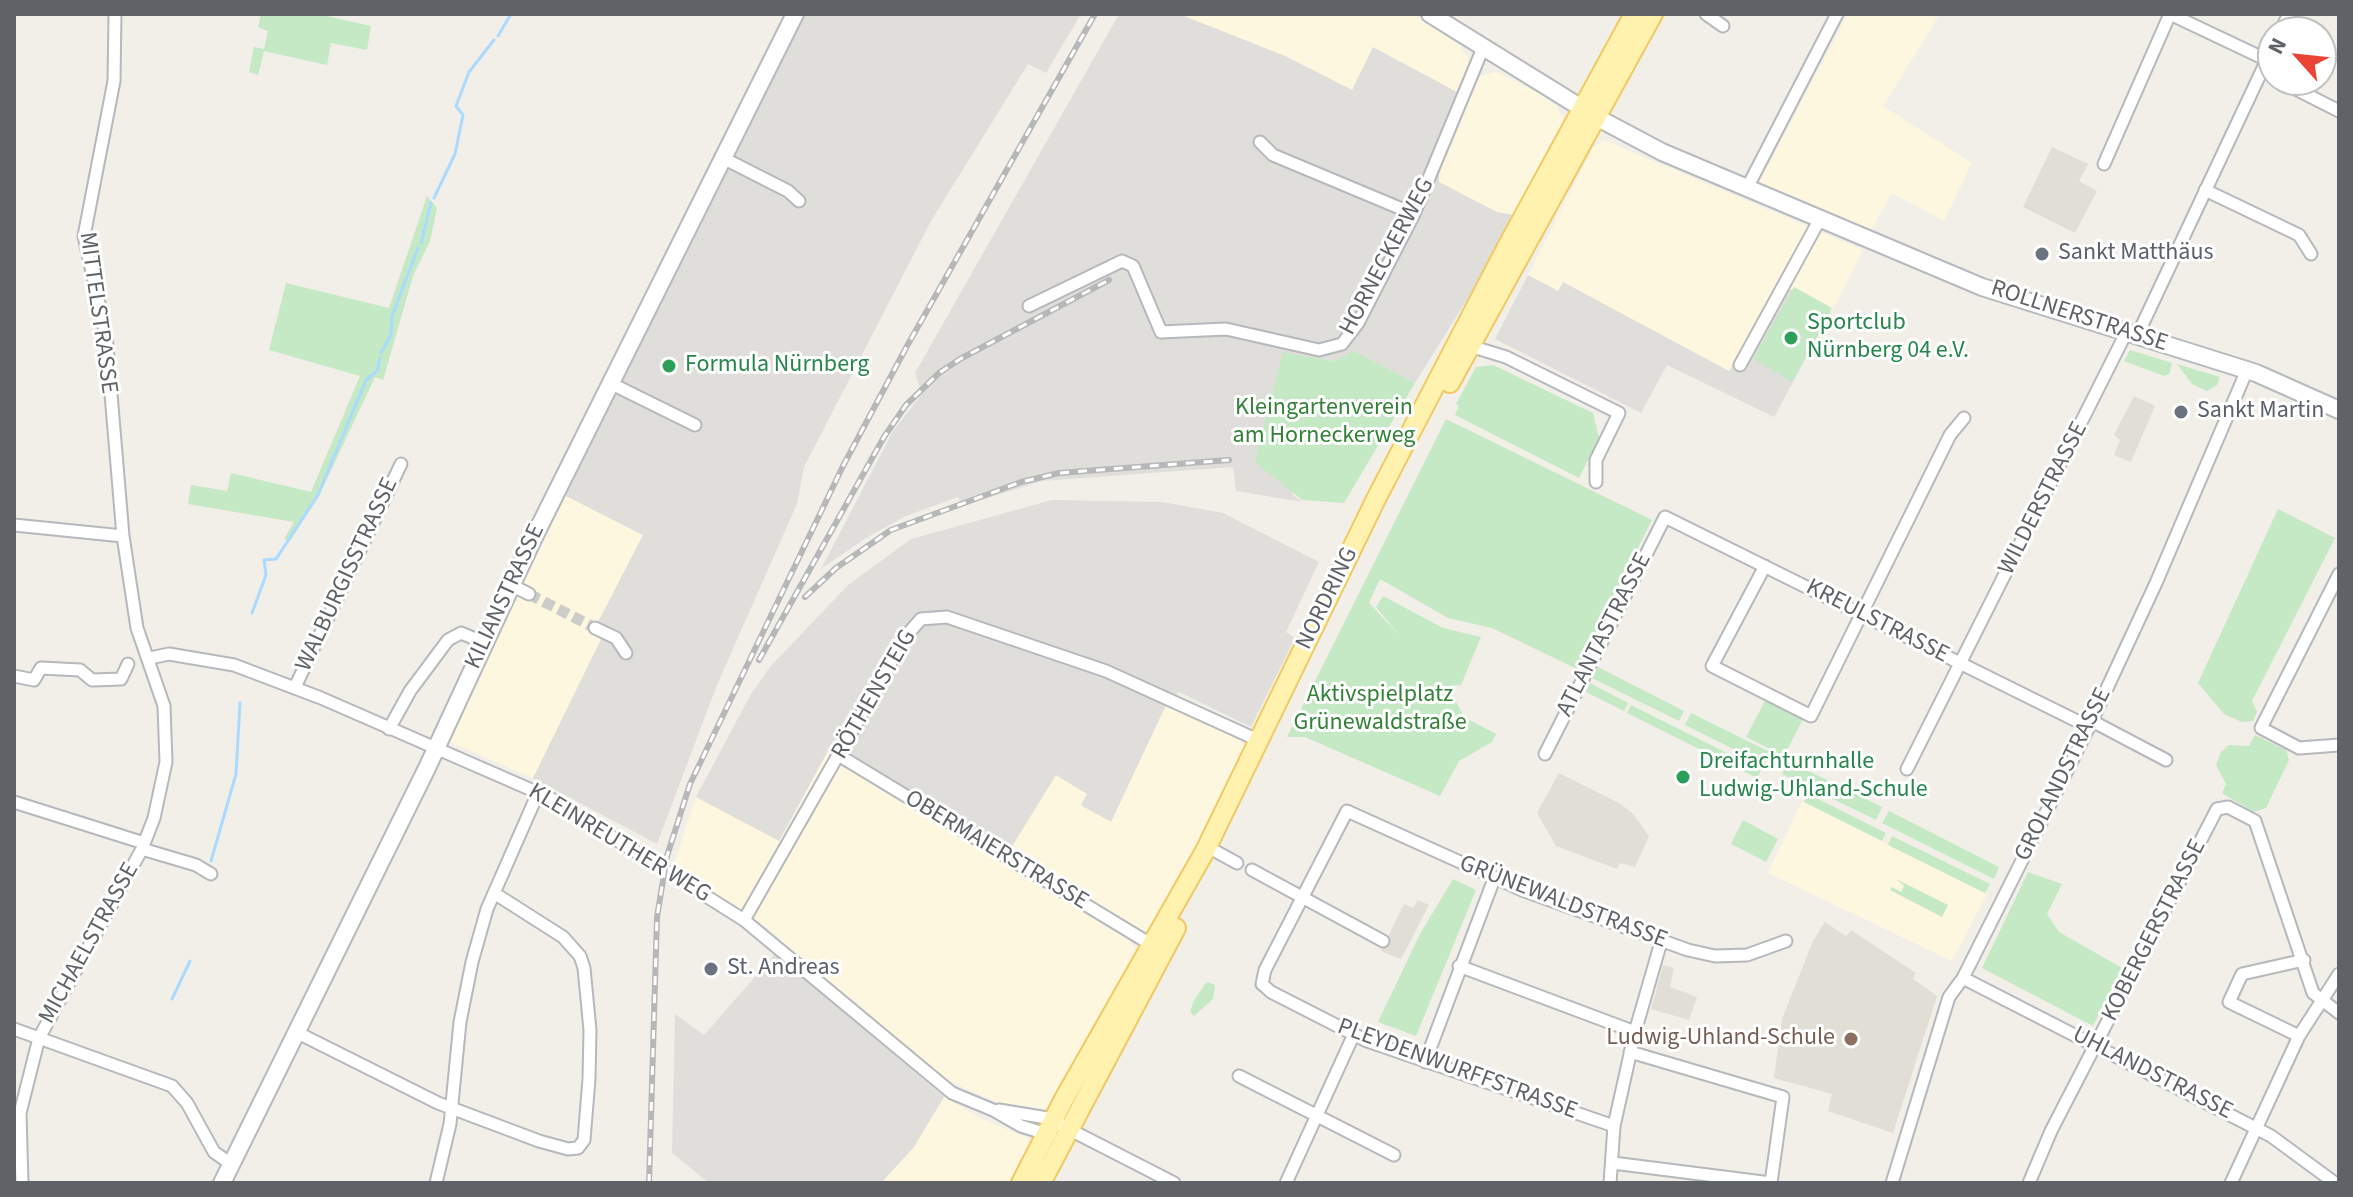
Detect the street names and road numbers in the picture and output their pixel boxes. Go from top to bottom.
street label: HORNECKERWEG [1334,174,1442,340]
street label: MITTELSTRASSE [71,230,123,396]
street label: ROLLNERSTRASSE [1987,275,2171,359]
street label: WILDERSTRASSE [1993,418,2095,580]
street label: WALBURGISSTRASSE [291,474,405,676]
street label: KILIANSTRASSE [460,520,552,674]
street label: NORDRING [1291,543,1365,655]
street label: ATLANTASTRASSE [1551,548,1659,722]
street label: KREULSTRASSE [1801,574,1953,670]
street label: RÖTHENSTEIG [826,625,924,765]
street label: GROLANDSTRASSE [2010,684,2118,866]
street label: KLEINREUTHER WEG [523,778,715,910]
street label: OBERMAIERSTRASSE [899,785,1093,917]
street label: KOBERGERSTRASSE [2097,835,2213,1027]
street label: GRÜNEWALDSTRASSE [1455,850,1671,956]
street label: MICHAELSTRASSE [34,858,146,1030]
street label: PLEYDENWURFFSTRASSE [1333,1013,1581,1127]
street label: UHLANDSTRASSE [2067,1021,2237,1127]

